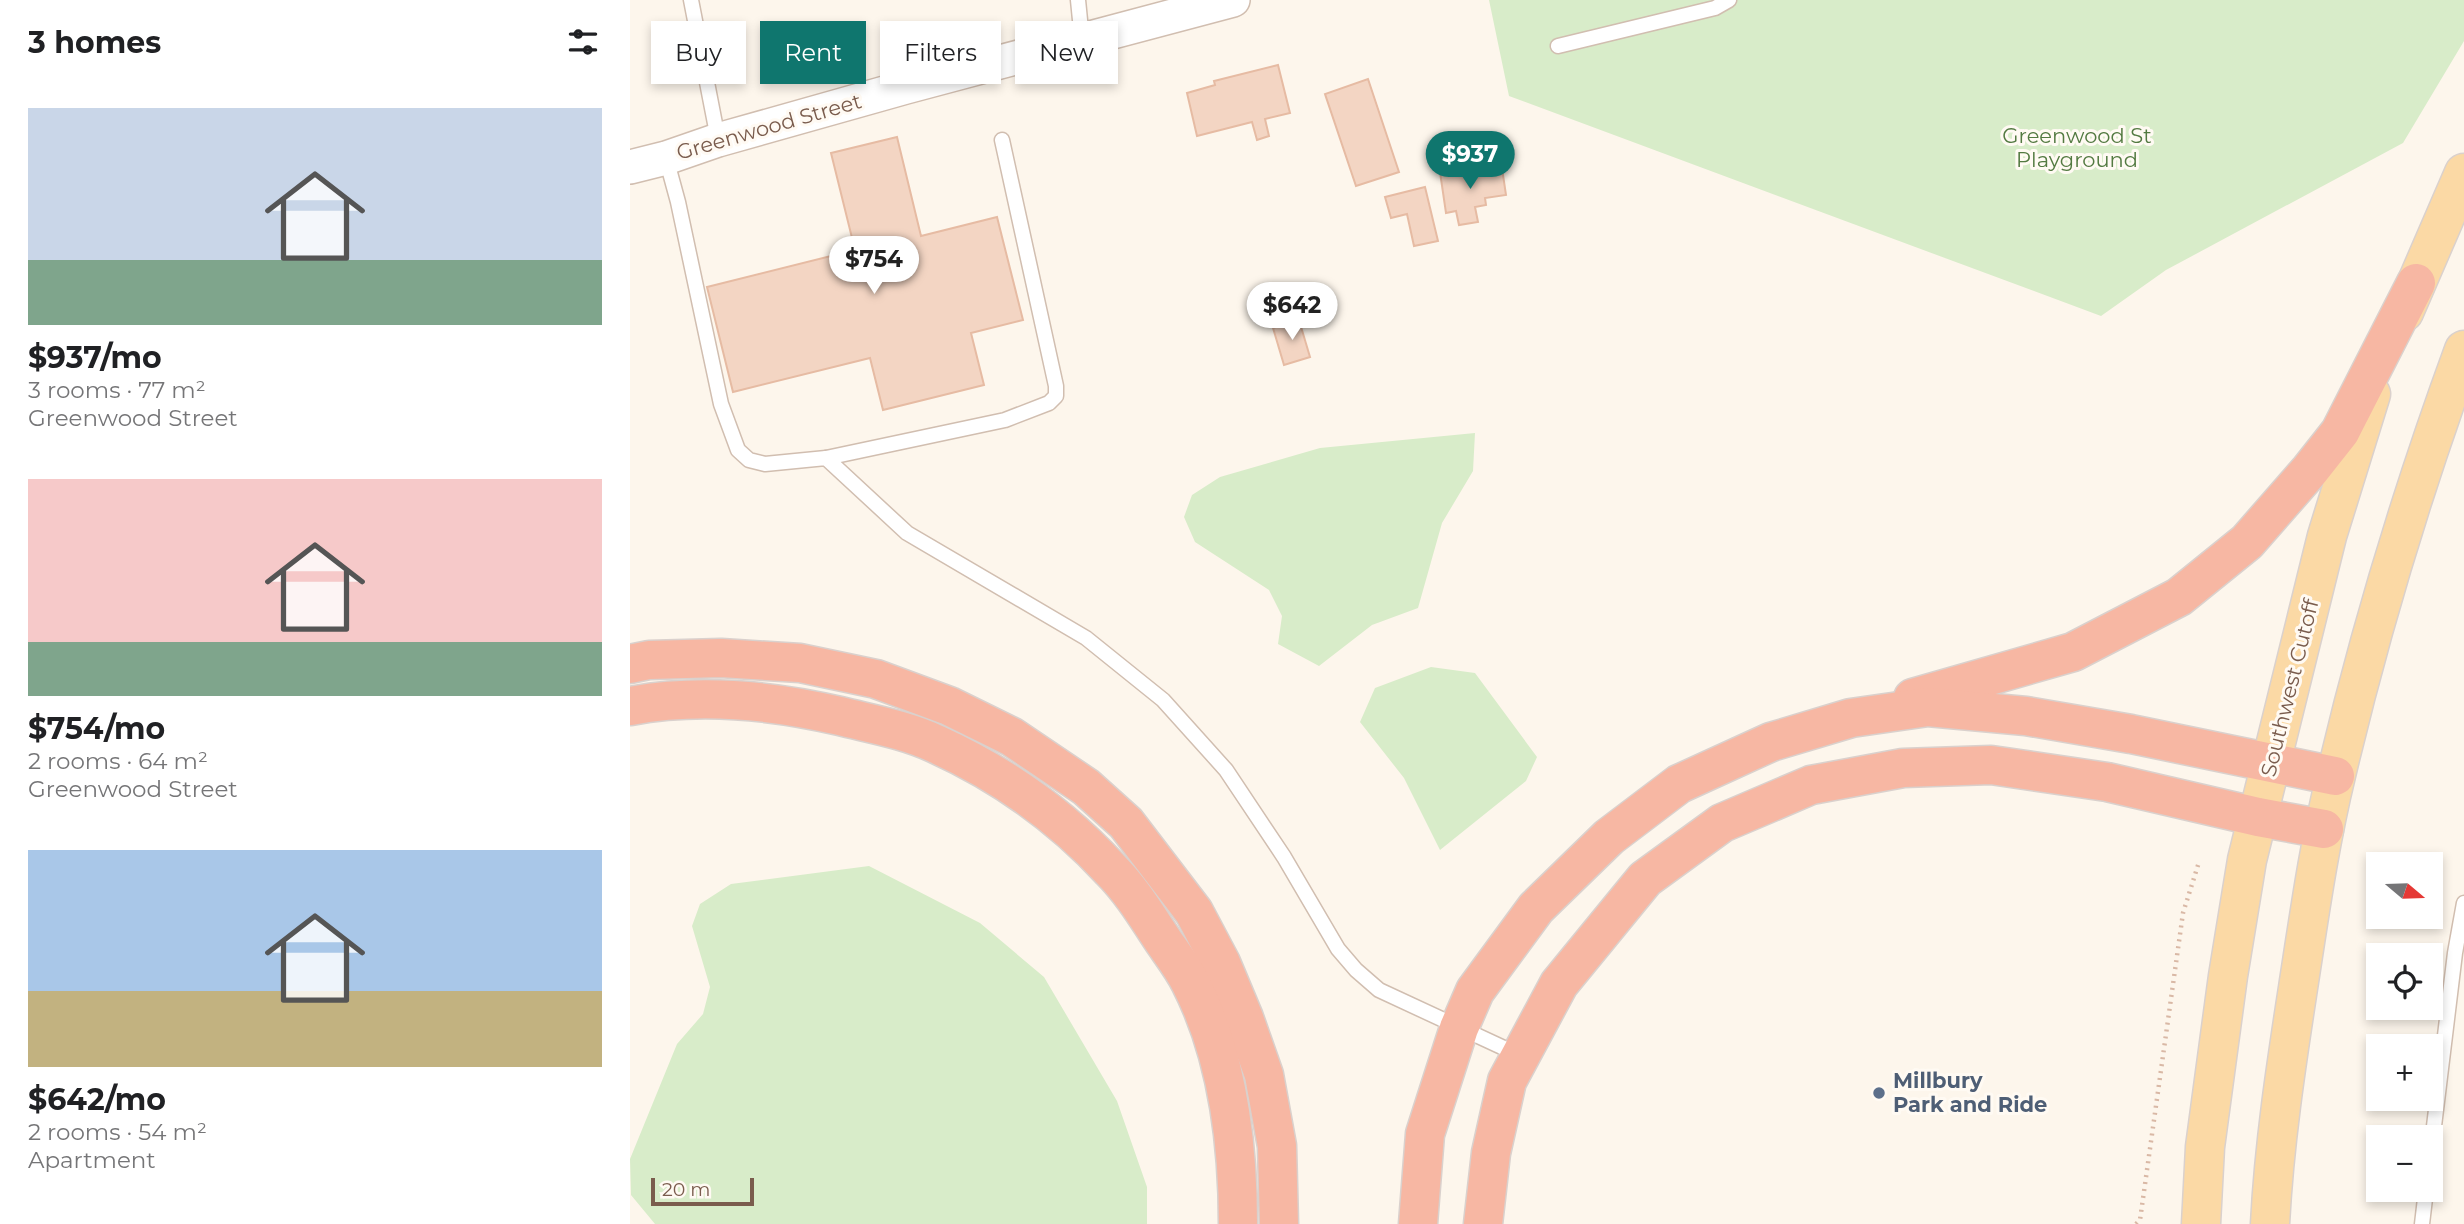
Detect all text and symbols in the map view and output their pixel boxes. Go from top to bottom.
chip: Buy [651,21,746,84]
chip: Rent [760,21,866,84]
chip: Filters [880,21,1001,84]
chip: New [1015,21,1118,84]
icon: filters [564,23,602,61]
text: 3 homes [28,24,161,61]
street label: Greenwood Street [673,88,864,165]
park label: Greenwood St Playground [2002,123,2152,172]
pin: $937 [1429,132,1511,191]
text: $937 [1442,140,1498,168]
icon: home [252,153,378,279]
pin: $754 [833,236,915,296]
text: $754 [845,245,903,273]
pin: $642 [1251,282,1333,342]
text: $642 [1263,291,1321,319]
text: $937/mo [28,339,162,376]
text: 3 rooms · 77 m² [28,376,206,404]
text: Greenwood Street [28,404,238,432]
icon: home [252,524,378,650]
street label: Southwest Cutoff [2255,596,2324,779]
text: $754/mo [28,710,165,747]
text: 2 rooms · 64 m² [28,747,208,775]
text: Greenwood Street [28,775,238,803]
north arrow [2366,852,2443,929]
map controls [2366,852,2443,1202]
icon: home [252,895,378,1021]
button: locate [2366,943,2443,1020]
button: + [2366,1034,2443,1111]
place label: Millbury Park and Ride [1893,1068,2047,1117]
text: $642/mo [28,1081,166,1118]
marker: Millbury Park and Ride [1871,1085,1887,1101]
text: 2 rooms · 54 m² [28,1118,207,1146]
button: − [2366,1125,2443,1202]
text: Apartment [28,1146,156,1174]
scale bar [651,1175,754,1207]
text: 20 m [662,1178,710,1201]

